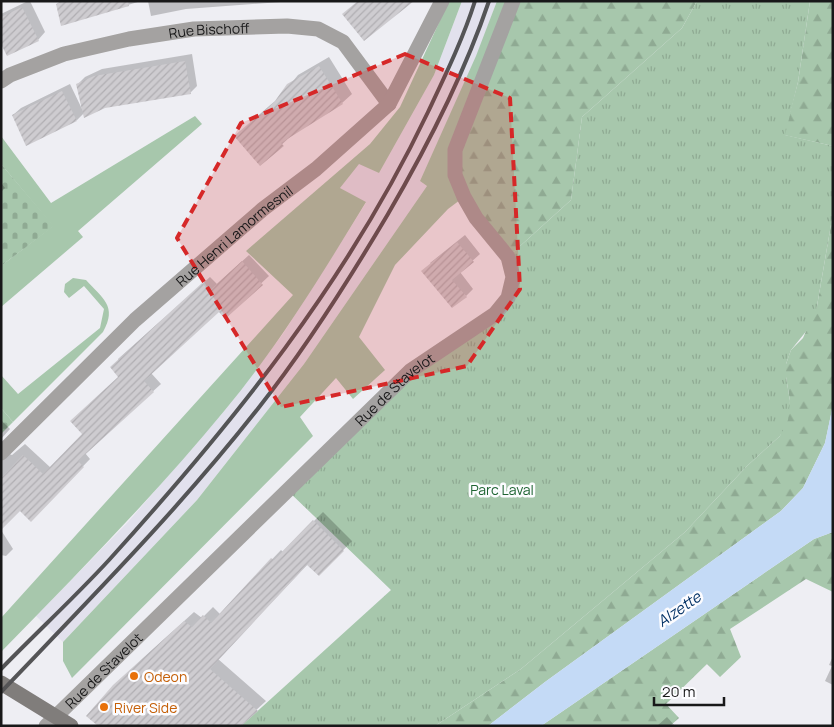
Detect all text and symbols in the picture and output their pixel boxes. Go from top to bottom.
street label: Rue Bischoff [167,18,250,42]
street label: Rue Henri Lamormesnil [171,181,296,290]
street label: Rue de Stavelot [350,348,438,430]
park label: Parc Laval [470,480,534,499]
water label: Alzette [653,586,706,632]
street label: Rue de Stavelot [60,628,146,712]
place label: Odeon [144,667,187,686]
marker: Odeon [128,670,140,682]
scale bar [654,674,724,706]
text: 20 m [662,681,695,702]
place label: River Side [114,698,177,717]
marker: River Side [98,701,110,713]

